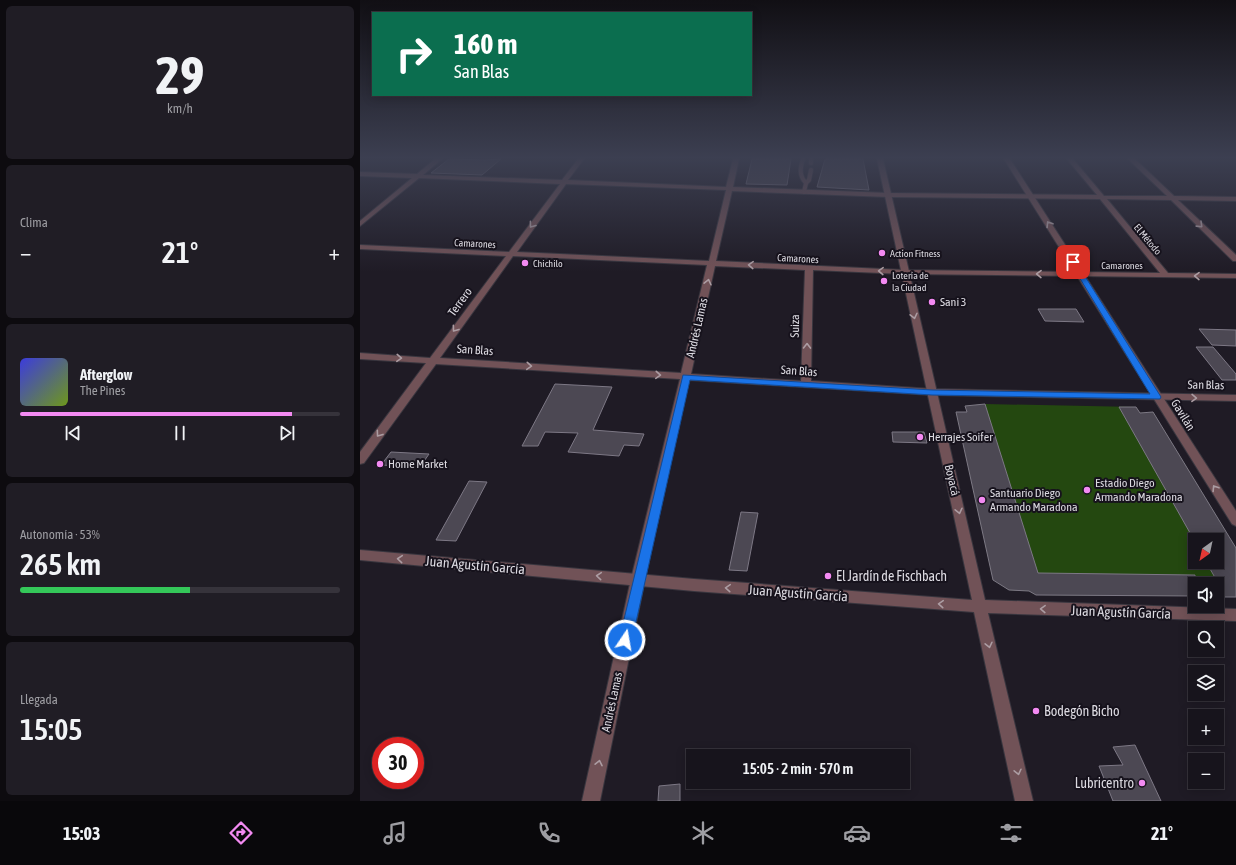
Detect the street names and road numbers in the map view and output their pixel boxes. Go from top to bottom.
street label: El Método [1132,222,1164,257]
street label: Camarones [454,237,496,250]
street label: Camarones [777,252,819,265]
street label: Camarones [1101,260,1143,271]
street label: Terrero [445,285,475,319]
street label: Andrés Lamas [683,297,711,359]
street label: Suiza [788,314,802,338]
street label: San Blas [456,342,494,358]
street label: San Blas [780,363,818,379]
street label: San Blas [1187,378,1225,392]
street label: Gavilán [1168,397,1198,433]
street label: Boyacá [942,463,962,497]
street label: Juan Agustín García [425,553,525,577]
street label: Juan Agustín García [748,582,848,604]
street label: Juan Agustín García [1071,602,1171,622]
street label: Andrés Lamas [599,671,625,733]

